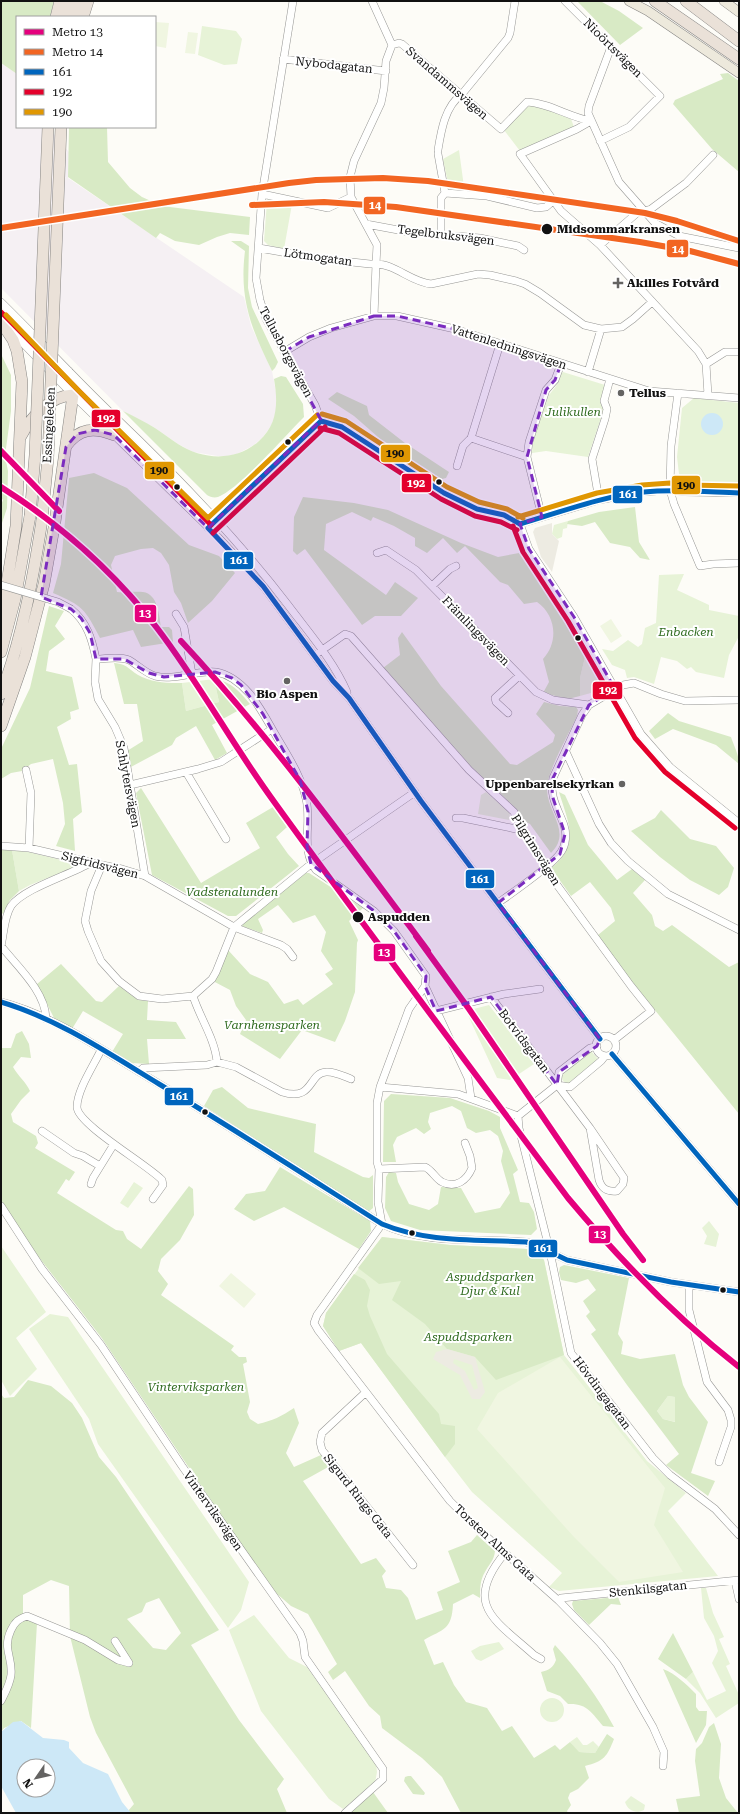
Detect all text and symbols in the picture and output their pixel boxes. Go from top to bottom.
legend [16,16,156,128]
street label: Nioörtsvägen [581,16,645,80]
text: Metro 13 [52,25,103,39]
street label: Svandammsvägen [403,44,491,123]
text: Metro 14 [52,45,103,59]
street label: Nybodagatan [295,54,374,76]
text: 161 [52,65,72,79]
text: 192 [52,85,72,99]
text: 190 [52,105,72,119]
line badge: 14 [363,196,386,215]
text: 14 [369,199,382,212]
street label: Tegelbruksvägen [397,222,496,248]
marker: Midsommarkransen [540,222,554,236]
place label: Midsommarkransen [557,222,680,236]
line badge: 14 [666,239,689,258]
text: 14 [672,243,685,256]
street label: Lötmogatan [283,245,354,269]
place label: Akilles Fotvård [627,276,719,290]
marker: Akilles Fotvård [612,277,624,289]
street label: Tellusborgsvägen [256,304,316,400]
street label: Vattenledningsvägen [449,322,569,372]
street label: Essingeleden [40,386,58,463]
place label: Tellus [629,386,666,400]
marker: Tellus [616,388,626,398]
park label: Julikullen [544,405,601,419]
line badge: 192 [91,409,121,428]
text: 192 [97,412,115,425]
unlabelled marker [283,437,293,447]
line badge: 190 [380,444,411,463]
text: 190 [386,447,404,460]
line badge: 190 [144,461,175,480]
text: 190 [150,464,168,477]
line badge: 192 [401,473,432,493]
line badge: 190 [671,475,701,495]
text: 192 [407,477,425,490]
unlabelled marker [434,477,444,487]
text: 190 [677,479,695,492]
unlabelled marker [172,482,182,492]
line badge: 161 [612,485,643,504]
text: 161 [619,488,637,501]
line badge: 161 [223,551,254,570]
text: 161 [230,554,248,567]
street label: Främlingsvägen [439,593,513,669]
line badge: 13 [134,604,157,623]
text: 13 [139,607,151,620]
park label: Enbacken [657,625,714,639]
unlabelled marker [573,633,583,643]
marker: Bio Aspen [282,676,292,686]
line badge: 192 [592,681,623,700]
text: 192 [599,684,617,697]
place label: Bio Aspen [256,687,318,701]
street label: Schlytersvägen [113,739,143,829]
place label: Uppenbarelsekyrkan [485,777,614,791]
marker: Uppenbarelsekyrkan [617,779,627,789]
street label: Pilgrimsvägen [508,812,564,888]
street label: Sigfridsvägen [60,849,140,881]
line badge: 161 [465,869,495,889]
text: 161 [471,873,489,886]
park label: Vadstenalunden [186,885,278,899]
marker: Aspudden [351,910,365,924]
place label: Aspudden [368,910,430,924]
line badge: 13 [373,943,396,962]
text: 13 [378,946,390,959]
street label: Botvidsgatan [496,1006,553,1076]
park label: Varnhemsparken [224,1018,320,1032]
line badge: 161 [164,1087,194,1106]
text: 161 [170,1090,188,1103]
unlabelled marker [200,1107,210,1117]
line badge: 13 [588,1225,611,1244]
unlabelled marker [407,1228,417,1238]
text: 13 [594,1228,606,1241]
line badge: 161 [528,1239,558,1258]
text: 161 [534,1242,552,1255]
park label: Aspuddsparken Djur & Kul [445,1270,534,1298]
unlabelled marker [718,1285,728,1295]
park label: Aspuddsparken [423,1330,512,1344]
street label: Hövdingagatan [570,1354,634,1432]
park label: Vinterviksparken [148,1380,244,1394]
street label: Sigurd Rings Gata [321,1451,396,1541]
street label: Vinterviksvägen [180,1468,246,1554]
street label: Torsten Alms Gata [452,1502,539,1585]
street label: Stenkilsgatan [608,1578,688,1600]
north arrow [16,1758,56,1798]
text: N [20,1776,36,1790]

